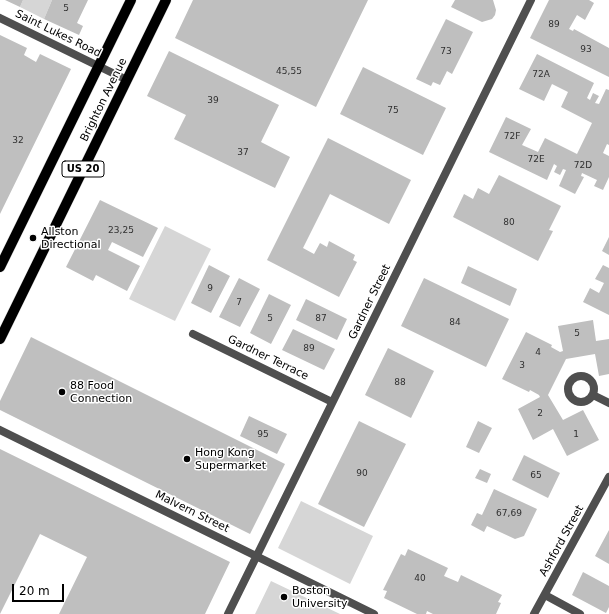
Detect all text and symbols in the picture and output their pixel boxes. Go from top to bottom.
house number: 5 [63,4,69,14]
street label: Saint Lukes Road [13,7,103,61]
house number: 89 [548,20,560,30]
house number: 93 [580,45,592,55]
house number: 73 [440,47,452,57]
street label: Brighton Avenue [78,56,130,144]
house number: 45,55 [276,67,302,77]
house number: 72A [532,70,550,80]
house number: 39 [207,96,219,106]
house number: 75 [387,106,399,116]
house number: 72F [504,132,520,142]
house number: 32 [12,136,24,146]
house number: 37 [237,148,249,158]
house number: 72E [527,155,545,165]
road number: US 20 [62,161,104,177]
house number: 72D [574,161,592,171]
house number: 80 [503,218,515,228]
place label: Allston Directional [41,225,100,251]
house number: 23,25 [108,226,134,236]
marker: Allston Directional [28,233,38,243]
street label: Gardner Street [346,262,394,342]
house number: 9 [207,284,213,294]
house number: 7 [236,298,242,308]
house number: 5 [267,314,273,324]
house number: 87 [315,314,327,324]
house number: 84 [449,318,461,328]
house number: 5 [574,329,580,339]
street label: Gardner Terrace [225,333,311,383]
house number: 89 [303,344,315,354]
house number: 4 [535,348,541,358]
house number: 3 [519,361,525,371]
house number: 88 [394,378,406,388]
place label: 88 Food Connection [70,379,132,405]
marker: 88 Food Connection [57,387,67,397]
house number: 2 [537,409,543,419]
house number: 95 [257,430,269,440]
house number: 1 [573,430,579,440]
place label: Hong Kong Supermarket [195,446,266,472]
marker: Hong Kong Supermarket [182,454,192,464]
house number: 90 [356,469,368,479]
house number: 65 [530,471,542,481]
street label: Malvern Street [153,488,231,536]
street label: Ashford Street [537,503,587,579]
house number: 67,69 [496,509,522,519]
house number: 40 [414,574,426,584]
scale bar [14,576,66,602]
text: 20 m [19,584,50,598]
place label: Boston University [292,584,347,610]
marker: Boston University [279,592,289,602]

